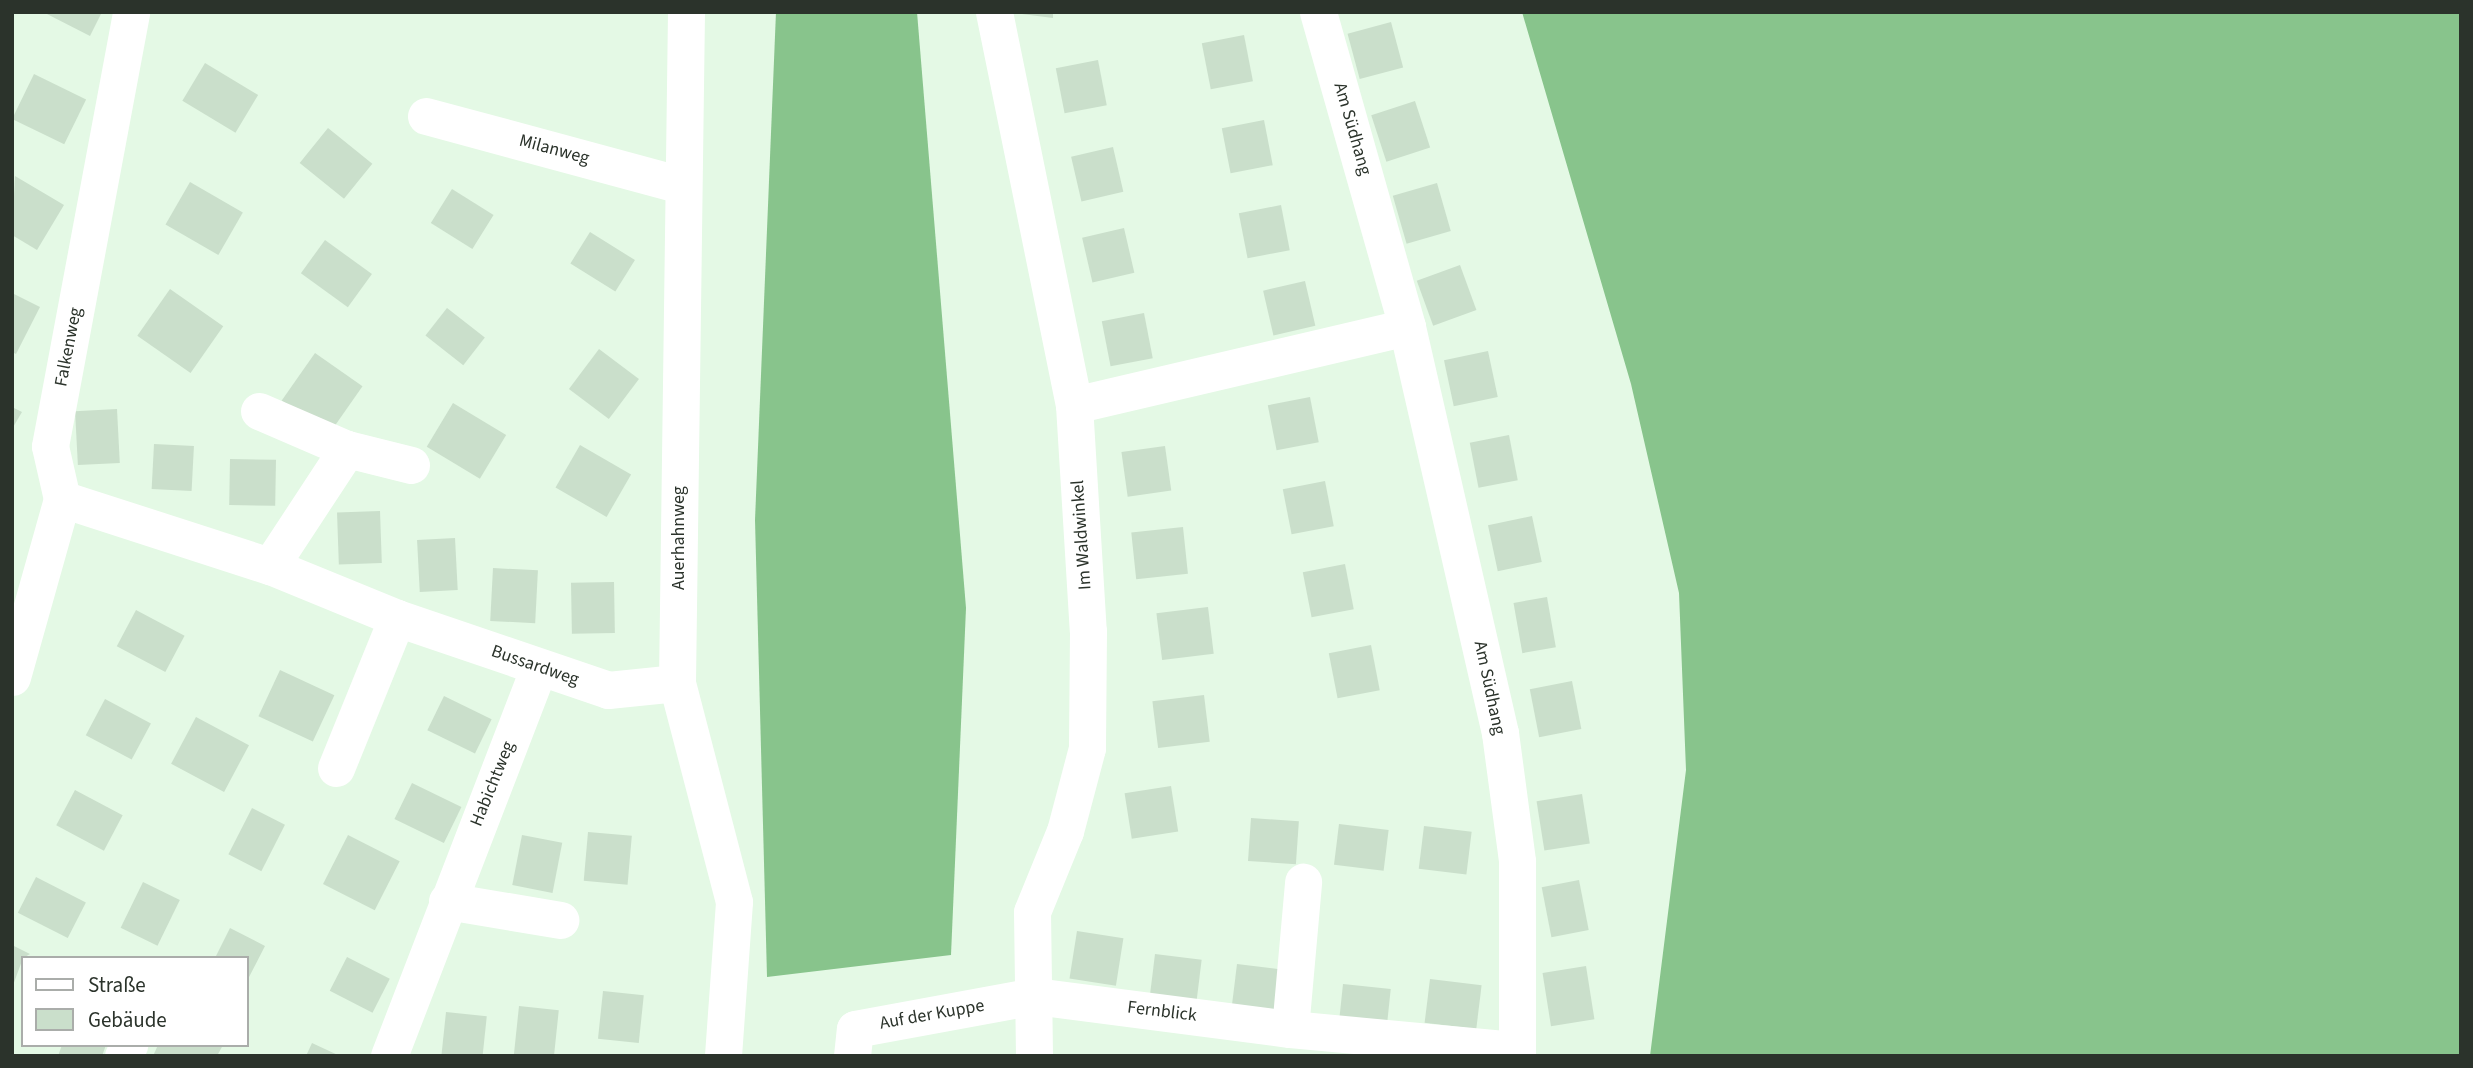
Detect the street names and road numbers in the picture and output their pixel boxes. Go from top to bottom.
street label: Am Südhang [1328,80,1376,178]
street label: Milanweg [517,130,591,170]
street label: Falkenweg [51,306,87,388]
street label: Im Waldwinkel [1067,479,1097,591]
street label: Auerhahnweg [668,486,690,590]
street label: Am Südhang [1469,639,1509,737]
street label: Bussardweg [488,641,582,691]
street label: Habichtweg [466,738,520,830]
street label: Auf der Kuppe [878,995,986,1035]
street label: Fernblick [1126,997,1198,1027]

